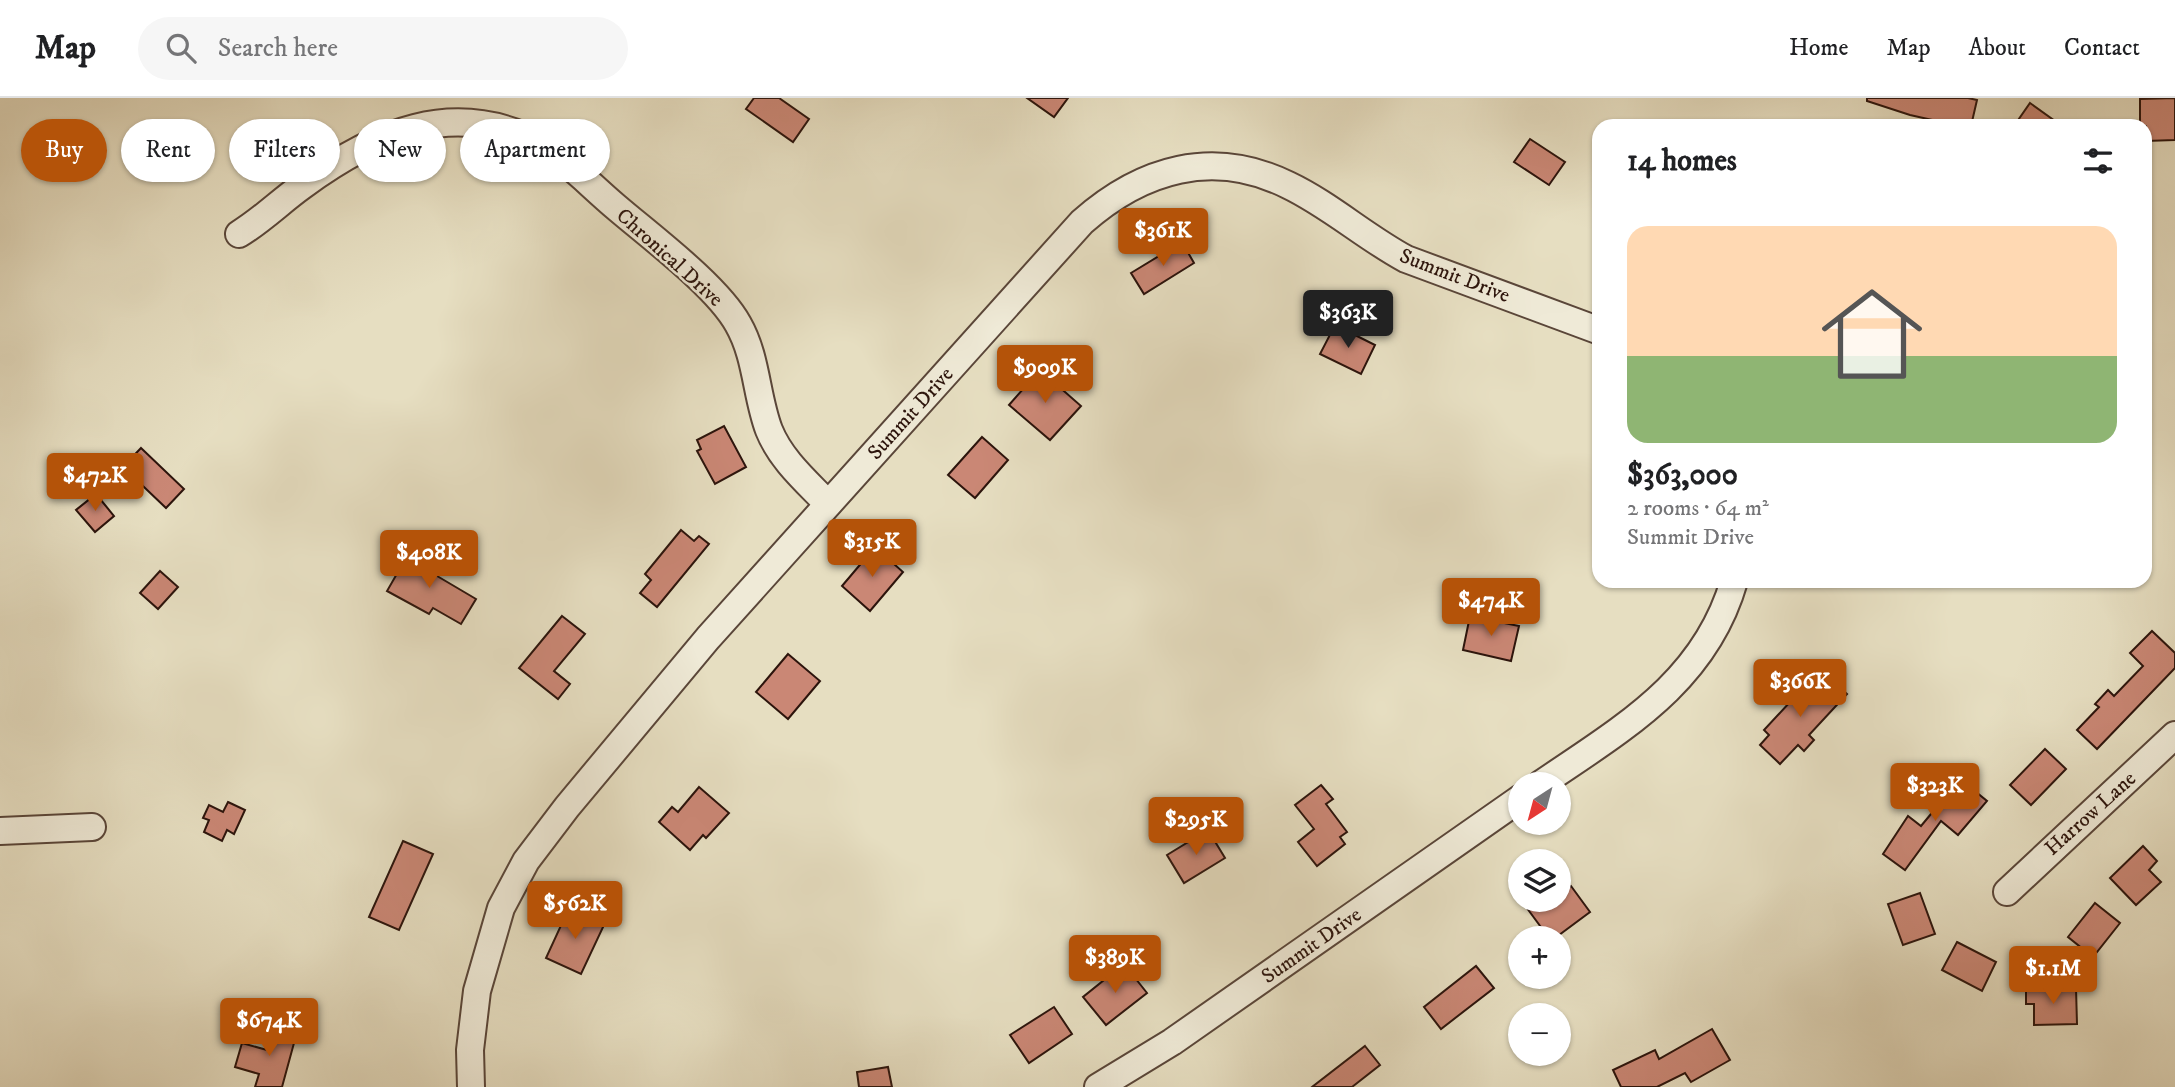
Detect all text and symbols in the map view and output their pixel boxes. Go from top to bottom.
search box [138,17,628,80]
text: Map [35,28,96,69]
icon: search [162,29,200,67]
text: Search here [218,32,338,65]
text: Home [1789,33,1848,63]
text: Map [1886,33,1931,63]
text: About [1969,33,2026,63]
text: Contact [2064,33,2140,63]
chip: Buy [21,119,107,182]
chip: Rent [121,119,215,182]
chip: Filters [229,119,340,182]
chip: New [354,119,446,182]
chip: Apartment [460,119,610,182]
icon: filters [2079,142,2117,180]
text: 14 homes [1627,143,1737,180]
street label: Chronical Drive [610,203,728,313]
pin: $361K [1114,208,1212,268]
text: $361K [1134,216,1192,245]
street label: Summit Drive [1396,243,1514,309]
icon: home [1809,271,1935,397]
pin: $363K [1299,290,1397,350]
text: $363K [1319,298,1377,327]
pin: $909K [996,345,1094,405]
text: $909K [1013,353,1077,382]
street label: Summit Drive [862,362,959,465]
pin: $472K [46,454,144,513]
text: $363,000 [1627,457,1738,494]
text: $472K [63,461,127,490]
text: 2 rooms · 64 m² [1627,494,1769,523]
pin: $315K [823,519,921,579]
text: Summit Drive [1627,523,1754,552]
text: $315K [843,527,901,556]
pin: $408K [380,531,478,590]
text: $408K [396,538,462,567]
pin: $474K [1442,578,1540,638]
text: $474K [1458,586,1524,615]
pin: $366K [1751,660,1849,719]
text: $366K [1769,667,1831,696]
pin: $323K [1886,764,1984,823]
street label: Harrow Lane [2040,766,2142,862]
text: $323K [1906,771,1964,800]
north arrow [1508,772,1572,835]
map controls [1508,772,1571,1066]
pin: $295K [1147,798,1245,857]
text: $295K [1165,805,1227,834]
button: layers [1508,849,1571,912]
pin: $562K [526,882,624,941]
text: $562K [543,889,607,918]
street label: Summit Drive [1257,902,1367,990]
button: + [1508,926,1571,989]
pin: $389K [1066,936,1164,995]
text: $389K [1085,943,1145,972]
pin: $1.1M [2004,946,2102,1006]
text: $1.1M [2025,954,2081,983]
pin: $674K [220,998,318,1058]
button: − [1508,1003,1571,1066]
text: $674K [236,1006,302,1035]

